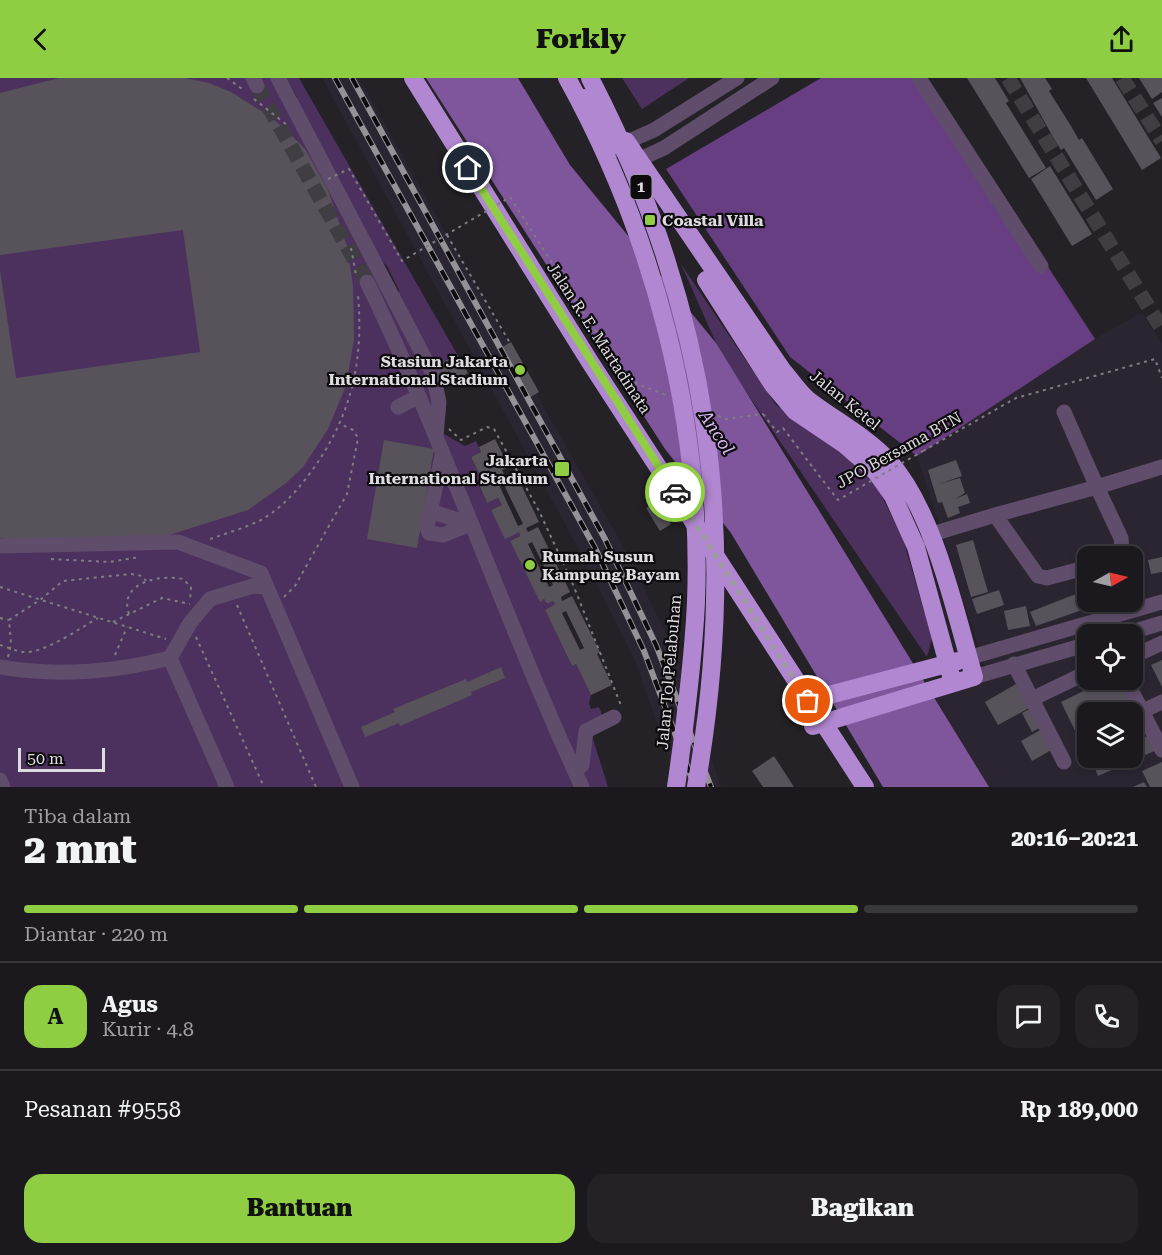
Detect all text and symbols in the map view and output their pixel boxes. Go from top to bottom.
icon: back [24,23,57,56]
text: Forkly [536,23,626,55]
icon: share [1105,23,1138,56]
pin [442,142,493,193]
icon: home [451,151,484,184]
road number: 1 [630,175,652,199]
place label: Coastal Villa [662,211,764,230]
marker: Coastal Villa [643,213,657,227]
street label: Jalan R. E. Martadinata [543,259,655,418]
place label: Stasiun Jakarta International Stadium [328,352,509,389]
marker: Stasiun Jakarta International Stadium [513,363,527,377]
street label: Jalan Ketel [806,366,884,434]
water label: Ancol [694,405,739,458]
street label: JPO Bersama BTN [833,408,965,492]
place label: Jakarta International Stadium [368,451,549,488]
marker: Jakarta International Stadium [553,460,571,478]
courier [645,462,705,522]
icon: car [659,476,692,509]
north arrow [1077,546,1143,612]
map controls [1077,546,1143,768]
place label: Rumah Susun Kampung Bayam [542,547,681,584]
marker: Rumah Susun Kampung Bayam [523,558,537,572]
street label: Jalan Tol Pelabuhan [653,594,685,750]
button: locate [1077,624,1143,690]
pin [782,675,833,726]
icon: bag [791,684,824,717]
button: layers [1077,702,1143,768]
scale bar [18,745,105,772]
text: 50 m [27,749,64,768]
text: Tiba dalam [24,804,131,828]
text: 20:16–20:21 [1011,826,1138,851]
text: 2 mnt [24,827,137,873]
text: Diantar · 220 m [24,922,168,946]
button: chat [997,985,1060,1048]
button: phone [1075,985,1138,1048]
text: Agus [102,992,158,1017]
text: A [48,1004,63,1029]
text: Kurir · 4.8 [102,1017,194,1041]
text: Pesanan #9558 [24,1097,181,1122]
text: Rp 189,000 [1020,1097,1138,1122]
button: Bantuan [24,1174,575,1243]
button: Bagikan [587,1174,1138,1243]

